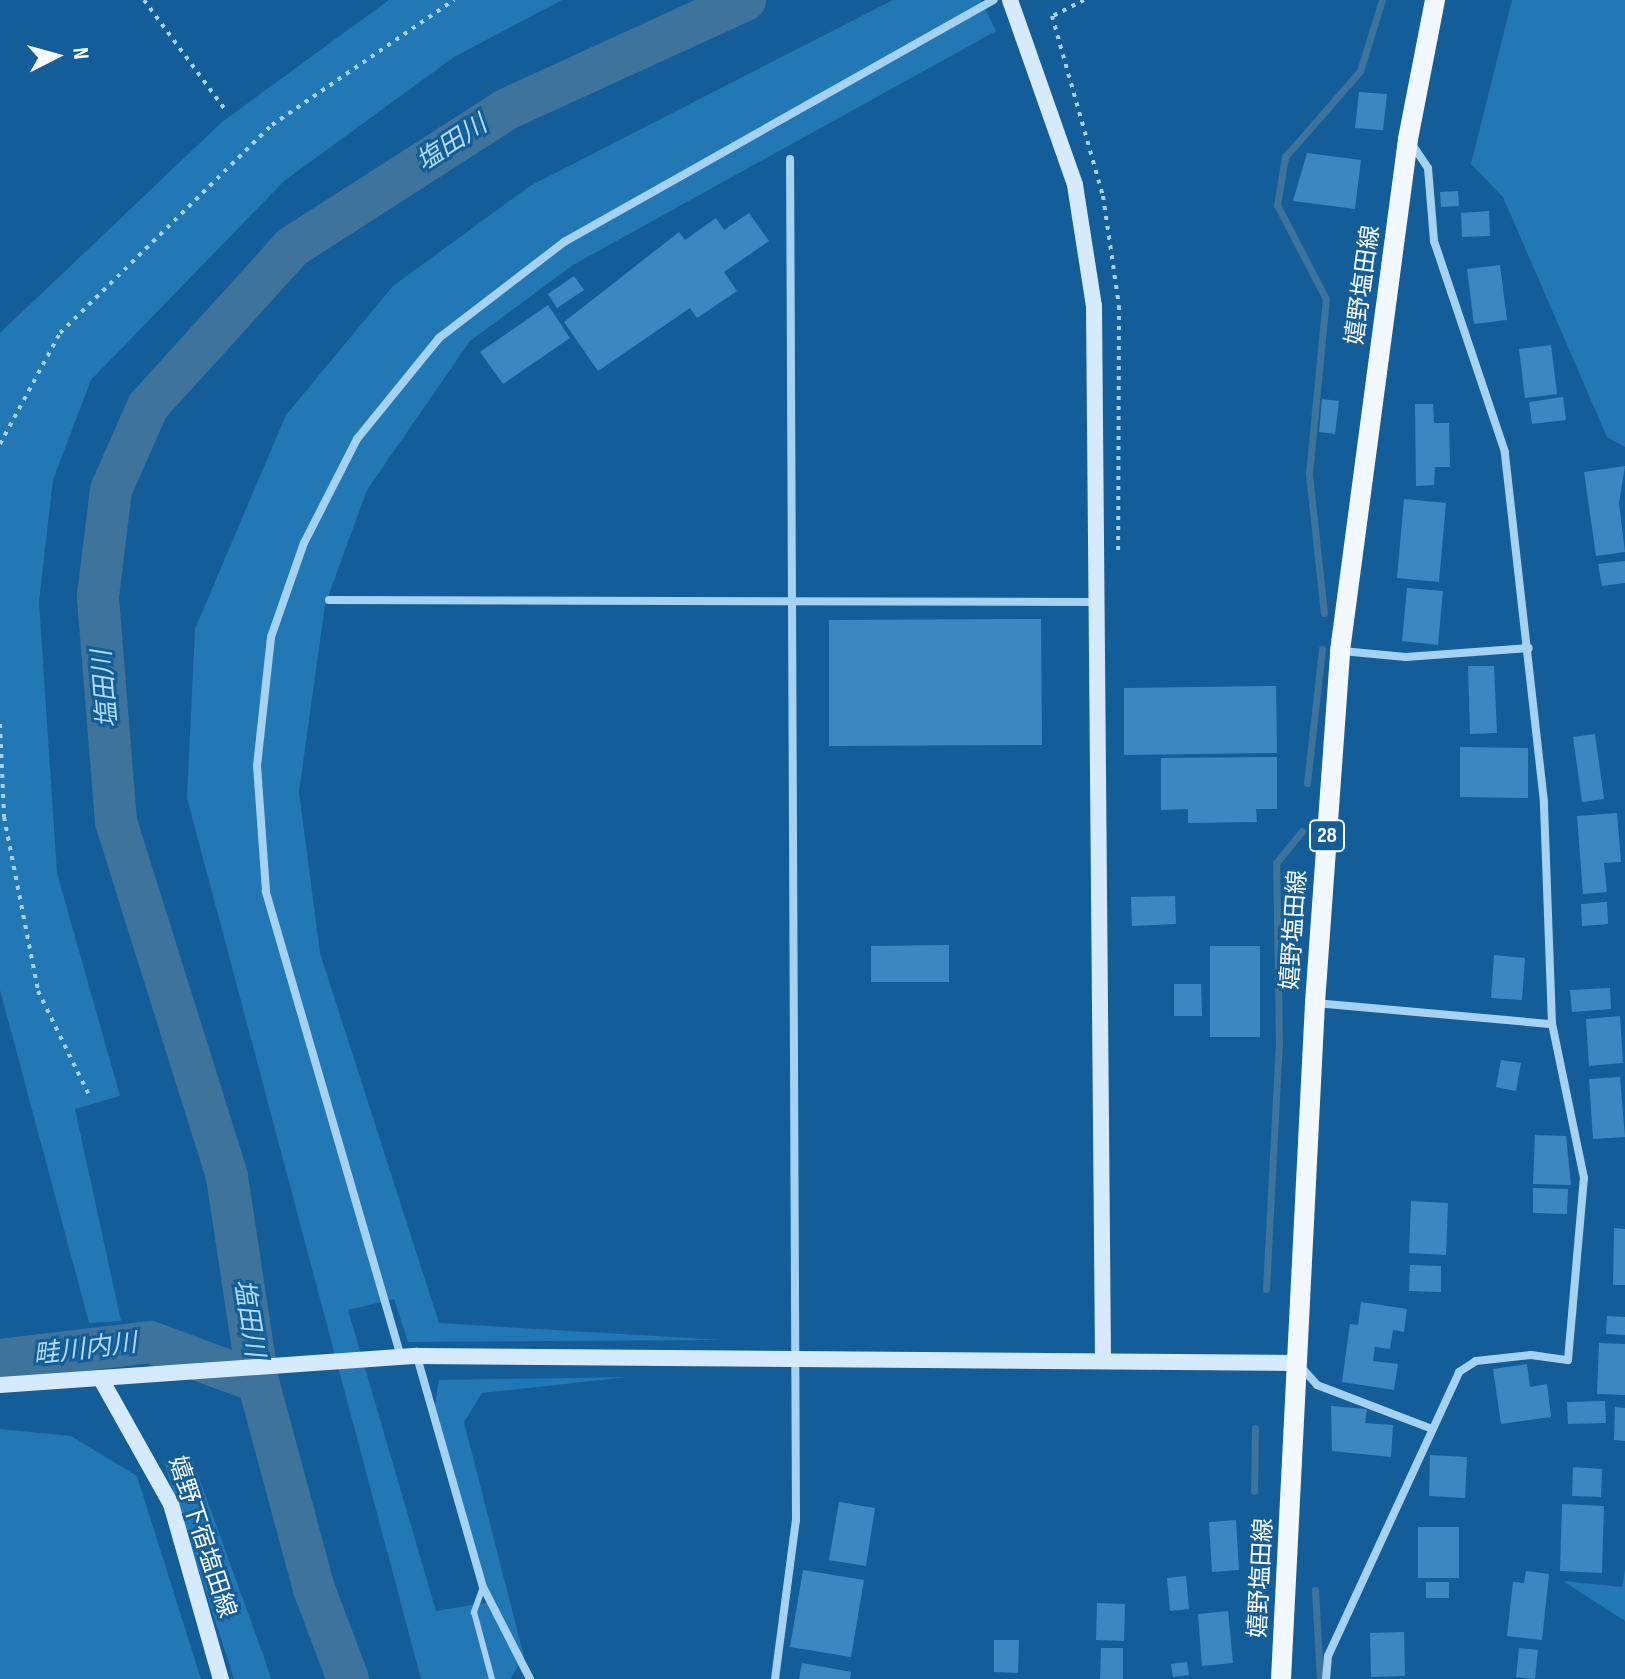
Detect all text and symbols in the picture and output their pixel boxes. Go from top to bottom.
north arrow [16,16,96,96]
text: N [66,46,94,61]
water label: 塩田川 [411,110,493,178]
street label: 嬉野塩田線 [1340,224,1386,346]
water label: 塩田川 [87,649,125,729]
road number: 28 [1307,818,1347,854]
street label: 嬉野塩田線 [1275,869,1313,991]
water label: 塩田川 [226,1277,270,1359]
water label: 畦川内川 [31,1328,139,1372]
street label: 嬉野下宿塩田線 [162,1453,242,1621]
street label: 嬉野塩田線 [1243,1517,1279,1639]

